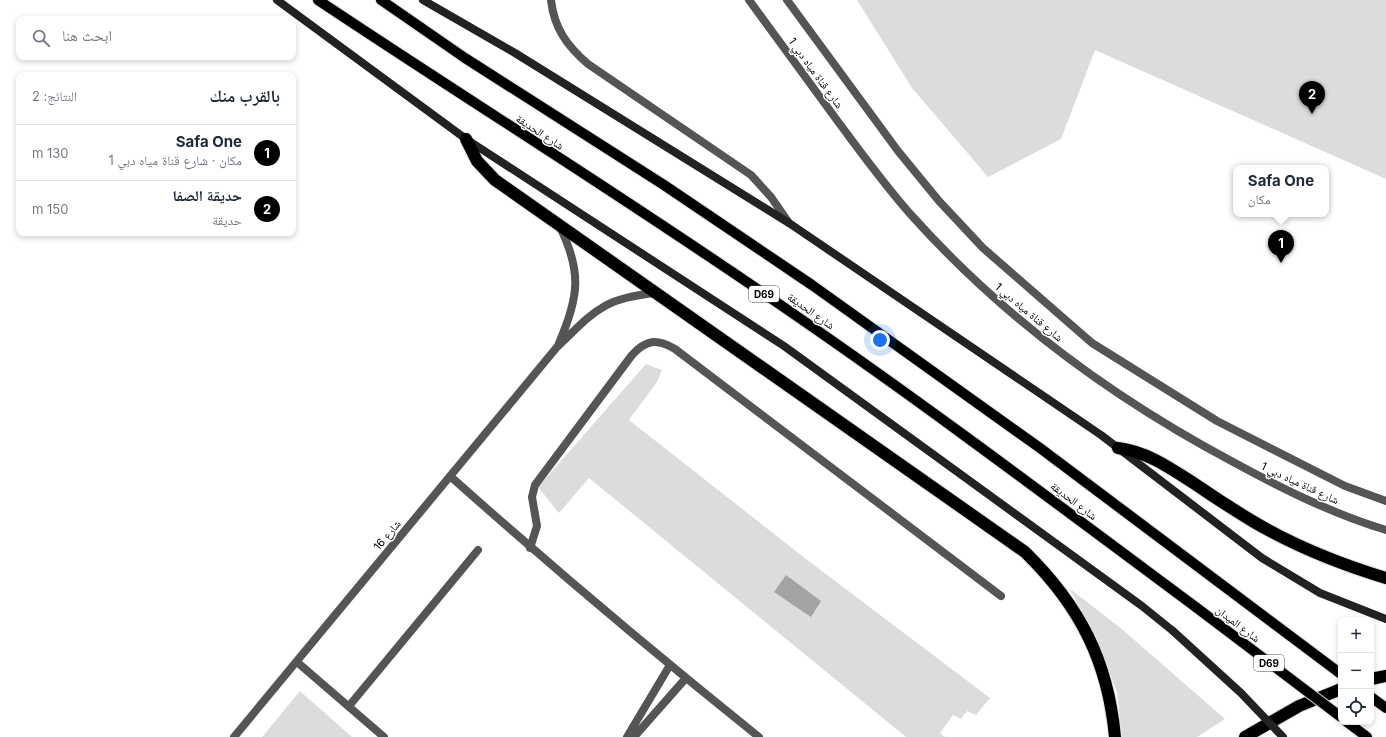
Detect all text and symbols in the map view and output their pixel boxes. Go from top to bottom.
search box [16,16,296,60]
text: ابحث هنا [62,26,112,45]
icon: search [30,27,52,49]
street label: شارع قناة مياه دبي 1 [784,35,846,112]
pin: 2 [1299,81,1325,114]
text: بالقرب منك [210,86,280,106]
text: النتائج: 2 [32,88,77,104]
street label: شارع الحديقة [513,111,567,153]
text: Safa One [176,132,242,151]
text: 130 m [32,145,69,161]
text: 1 [264,145,270,161]
text: مكان · شارع قناة مياه دبي 1 [109,152,242,168]
popup [1233,165,1329,217]
text: Safa One [1248,171,1314,190]
text: حديقة الصفا [172,186,242,205]
text: مكان [1248,191,1271,207]
text: 150 m [32,201,68,217]
text: 2 [263,201,271,217]
text: حديقة [212,212,242,228]
pin: 1 [1268,230,1294,263]
street label: شارع قناة مياه دبي 1 [991,280,1066,346]
road number: D69 [749,286,779,302]
street label: شارع الحديقة [785,290,837,332]
your location [870,330,890,350]
street label: شارع قناة مياه دبي 1 [1258,459,1341,509]
street label: شارع الحديقة [1048,479,1100,523]
street label: شارع 16 [370,517,404,553]
street label: شارع الميدان [1213,603,1263,645]
map controls [1338,617,1374,725]
button: + [1338,617,1374,653]
button: − [1338,653,1374,689]
road number: D69 [1254,655,1284,671]
button: locate [1338,689,1374,725]

